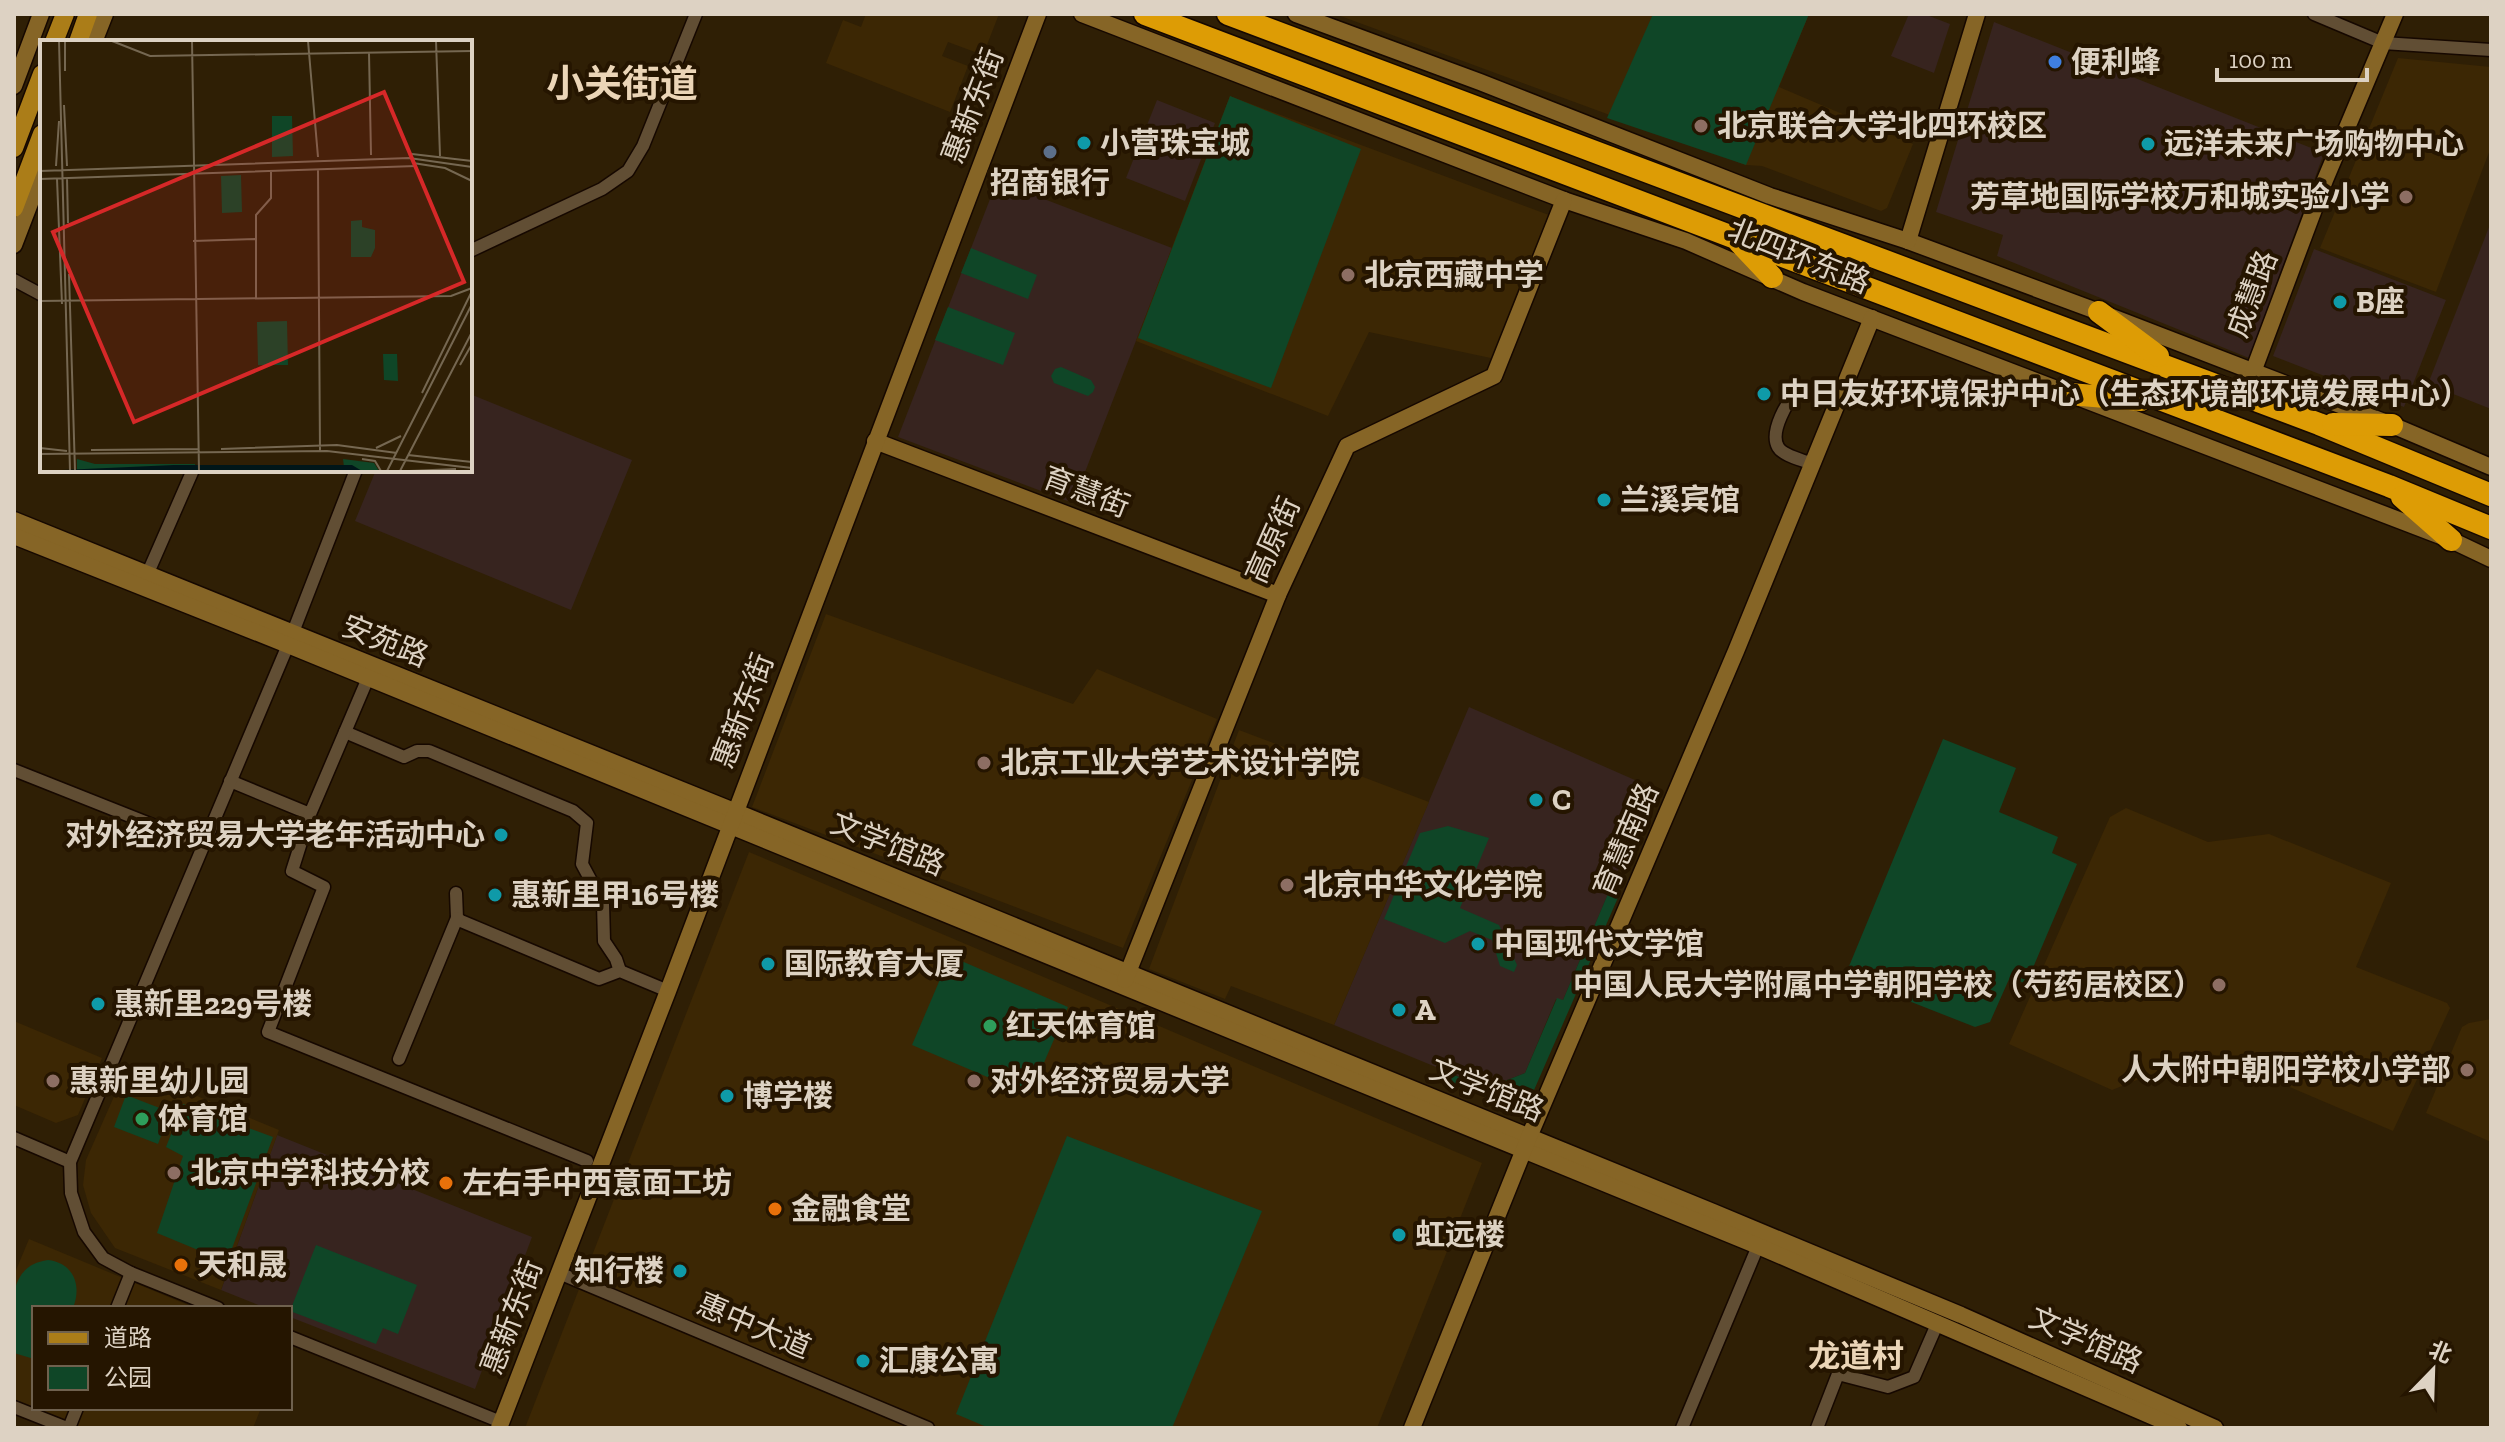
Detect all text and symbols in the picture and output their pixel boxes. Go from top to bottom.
scale bar [2217,32,2367,82]
inset map [40,40,472,472]
street label: 惠新东街 [935,44,1011,168]
place label: 便利蜂 [2071,44,2161,80]
text: 100 m [2229,45,2292,74]
marker: 便利蜂 [2046,53,2064,71]
district label: 小关街道 [546,61,698,107]
place label: 北京联合大学北四环校区 [1717,108,2047,144]
marker: 北京联合大学北四环校区 [1692,117,1710,135]
place label: 小营珠宝城 [1100,125,1250,161]
place label: 远洋未来广场购物中心 [2164,126,2464,162]
marker: 小营珠宝城 [1075,134,1093,152]
marker: 远洋未来广场购物中心 [2139,135,2157,153]
marker: 招商银行 [1041,143,1059,161]
place label: 招商银行 [990,165,1110,201]
place label: 芳草地国际学校万和城实验小学 [1970,179,2390,215]
marker: 芳草地国际学校万和城实验小学 [2397,188,2415,206]
street label: 北四环东路 [1723,211,1875,301]
street label: 成慧路 [2219,246,2285,342]
place label: 北京西藏中学 [1364,257,1544,293]
marker: 北京西藏中学 [1339,266,1357,284]
place label: B座 [2356,284,2405,320]
marker: B座 [2331,293,2349,311]
place label: 中日友好环境保护中心（生态环境部环境发展中心） [1780,376,2470,412]
marker: 中日友好环境保护中心（生态环境部环境发展中心） [1755,385,1773,403]
street label: 育慧街 [1038,459,1134,525]
place label: 兰溪宾馆 [1620,482,1740,518]
marker: 兰溪宾馆 [1595,491,1613,509]
street label: 高原街 [1238,492,1308,588]
street label: 安苑路 [337,607,433,675]
street label: 惠新东街 [705,649,781,773]
place label: 北京工业大学艺术设计学院 [1000,745,1360,781]
marker: 北京工业大学艺术设计学院 [975,754,993,772]
street label: 育慧南路 [1586,778,1666,902]
place label: C [1552,782,1571,818]
marker: C [1527,791,1545,809]
street label: 文学馆路 [826,805,950,883]
place label: 对外经济贸易大学老年活动中心 [65,817,485,853]
marker: 对外经济贸易大学老年活动中心 [492,826,510,844]
place label: 北京中华文化学院 [1303,867,1543,903]
marker: 北京中华文化学院 [1278,876,1296,894]
place label: 惠新里甲16号楼 [511,877,719,913]
marker: 惠新里甲16号楼 [486,886,504,904]
place label: 中国现代文学馆 [1494,926,1704,962]
marker: 中国现代文学馆 [1469,935,1487,953]
place label: 国际教育大厦 [784,946,964,982]
marker: 国际教育大厦 [759,955,777,973]
place label: 中国人民大学附属中学朝阳学校（芍药居校区） [1573,967,2203,1003]
marker: 中国人民大学附属中学朝阳学校（芍药居校区） [2210,976,2228,994]
place label: 惠新里229号楼 [114,986,312,1022]
place label: A [1415,992,1436,1028]
marker: 惠新里229号楼 [89,995,107,1013]
marker: A [1390,1001,1408,1019]
place label: 红天体育馆 [1006,1008,1156,1044]
marker: 红天体育馆 [981,1017,999,1035]
street label: 文学馆路 [1425,1051,1549,1129]
place label: 人大附中朝阳学校小学部 [2121,1052,2451,1088]
marker: 人大附中朝阳学校小学部 [2458,1061,2476,1079]
place label: 惠新里幼儿园 [69,1063,249,1099]
place label: 对外经济贸易大学 [990,1063,1230,1099]
marker: 惠新里幼儿园 [44,1072,62,1090]
marker: 对外经济贸易大学 [965,1072,983,1090]
place label: 博学楼 [743,1078,833,1114]
marker: 博学楼 [718,1087,736,1105]
place label: 体育馆 [158,1101,248,1137]
marker: 体育馆 [133,1110,151,1128]
place label: 北京中学科技分校 [190,1155,430,1191]
marker: 北京中学科技分校 [165,1164,183,1182]
place label: 左右手中西意面工坊 [462,1165,732,1201]
marker: 左右手中西意面工坊 [437,1174,455,1192]
place label: 金融食堂 [791,1191,911,1227]
marker: 金融食堂 [766,1200,784,1218]
place label: 虹远楼 [1415,1217,1505,1253]
marker: 虹远楼 [1390,1226,1408,1244]
place label: 天和晟 [197,1247,287,1283]
place label: 知行楼 [574,1253,664,1289]
street label: 惠新东街 [474,1255,550,1379]
marker: 天和晟 [172,1256,190,1274]
marker: 知行楼 [671,1262,689,1280]
street label: 惠中大道 [692,1286,816,1366]
street label: 文学馆路 [2024,1299,2148,1381]
legend [32,1306,292,1410]
text: 道路 [104,1323,152,1352]
north arrow [2393,1330,2473,1410]
text: 北 [2425,1335,2456,1369]
district label: 龙道村 [1808,1337,1904,1375]
place label: 汇康公寓 [879,1343,999,1379]
marker: 汇康公寓 [854,1352,872,1370]
text: 公园 [104,1363,152,1392]

